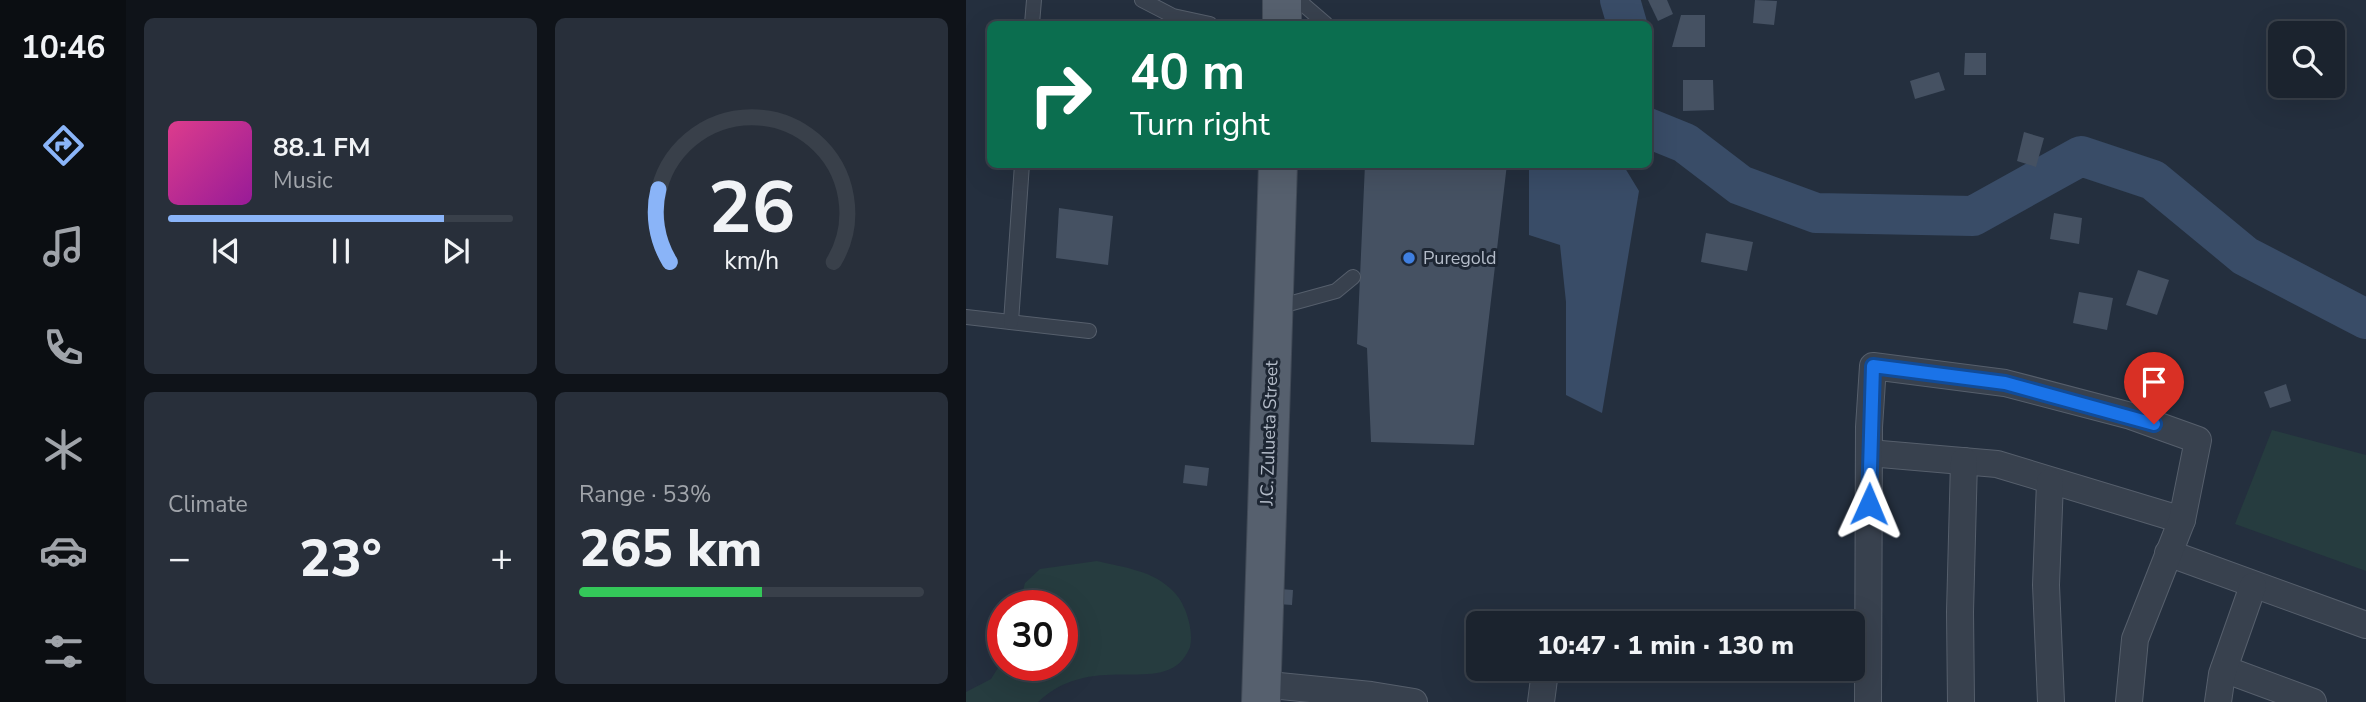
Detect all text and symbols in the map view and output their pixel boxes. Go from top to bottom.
map controls [2268,21,2345,98]
button: search [2268,21,2345,98]
text: 10:46 [21,26,105,69]
text: 40 m [1130,39,1245,106]
icon: right [1015,49,1106,140]
text: Turn right [1130,103,1270,146]
icon: directions [39,121,88,170]
text: 88.1 FM [273,130,370,165]
text: 26 [708,158,795,258]
text: Music [273,165,333,196]
icon: music [39,222,88,271]
icon: previous [207,232,245,270]
icon: pause [322,232,360,270]
icon: next [437,232,475,270]
text: km/h [724,244,779,278]
place label: Puregold [1423,246,1497,270]
marker: Puregold [1401,250,1417,266]
icon: phone [39,323,88,372]
pin [2124,352,2184,424]
street label: J.C. Zulueta Street [1254,359,1284,507]
icon: arrive [2135,363,2173,401]
icon: climate [39,425,88,474]
position arrow [1832,467,1906,541]
text: Range · 53% [579,479,711,510]
text: Climate [168,489,248,520]
text: 265 km [579,513,762,584]
text: 23° [299,523,382,594]
icon: car [39,526,88,575]
text: − [168,533,191,584]
text: + [490,533,513,584]
speed limit sign: 30 [987,590,1078,681]
icon: filters [39,627,88,676]
text: 10:47 · 1 min · 130 m [1537,628,1794,663]

